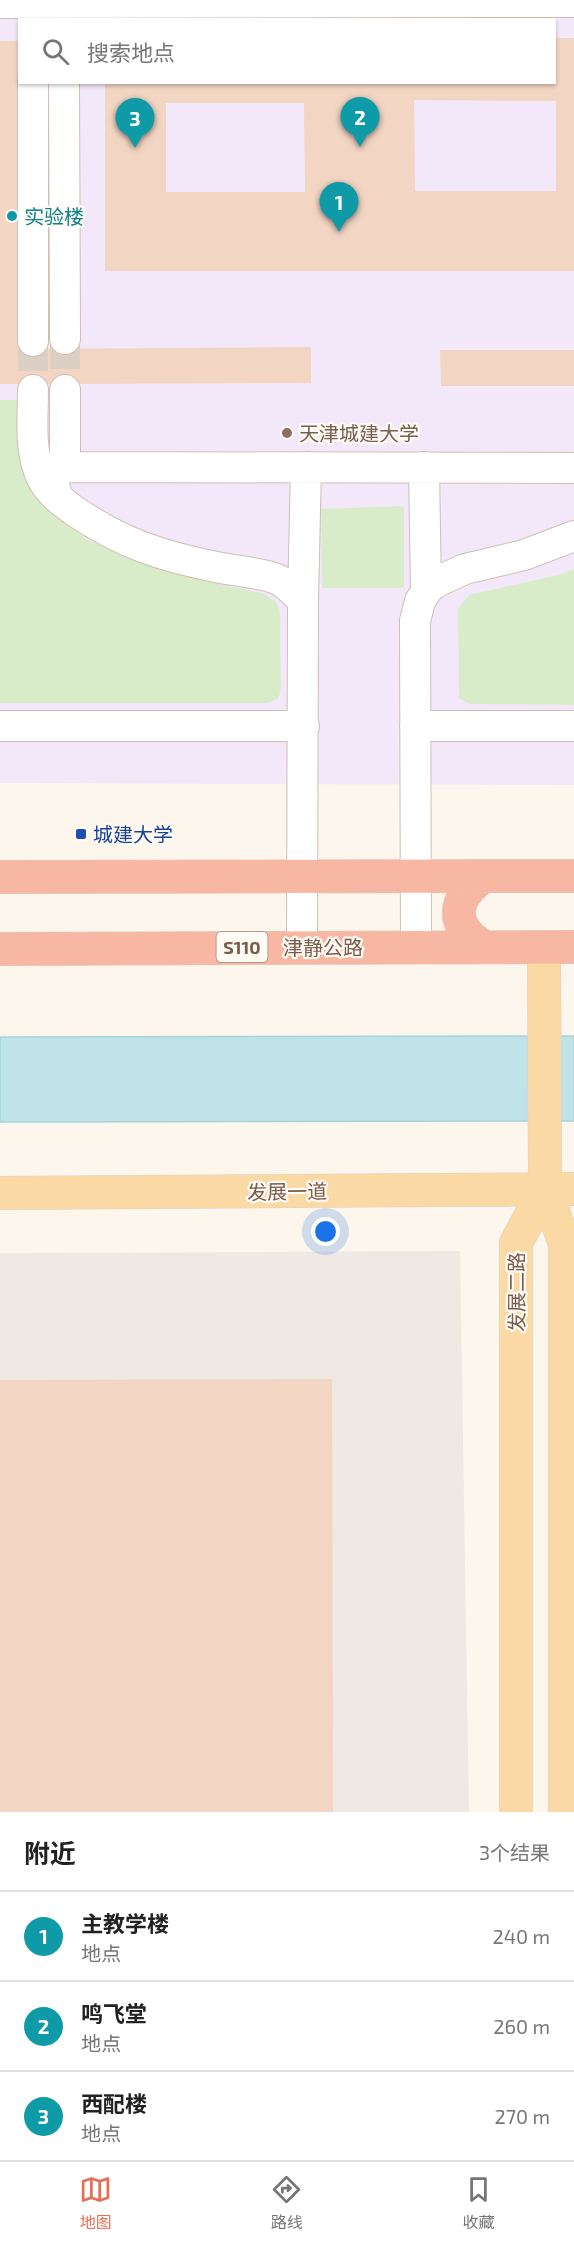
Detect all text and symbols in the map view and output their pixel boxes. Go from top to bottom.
search box [18,18,556,84]
icon: search [39,35,72,68]
text: 搜索地点 [87,39,175,65]
pin: 3 [116,98,154,148]
pin: 2 [340,98,380,147]
pin: 1 [320,182,358,232]
place label: 实验楼 [24,204,84,228]
marker: 实验楼 [5,209,19,223]
place label: 天津城建大学 [299,421,419,445]
marker: 天津城建大学 [280,426,294,440]
place label: 城建大学 [93,822,173,846]
marker: 城建大学 [74,827,88,841]
road number: S110 [216,932,268,962]
street label: 津静公路 [283,935,363,959]
street label: 发展一道 [247,1178,327,1204]
your location [311,1217,340,1246]
street label: 发展二路 [504,1252,528,1332]
text: 附近 [24,1837,76,1868]
text: 3个结果 [479,1840,550,1864]
text: 主教学楼 [81,1910,169,1936]
text: 1 [39,1924,48,1948]
text: 240 m [492,1924,550,1948]
text: 地点 [81,1941,121,1965]
text: 鸣飞堂 [81,2000,147,2026]
text: 2 [38,2014,49,2038]
text: 260 m [493,2014,550,2038]
text: 地点 [81,2031,121,2055]
text: 西配楼 [81,2090,147,2116]
text: 3 [38,2104,49,2128]
text: 270 m [494,2104,550,2128]
text: 地点 [81,2121,121,2145]
tab: 地图 [79,2173,112,2233]
tab: 路线 [270,2173,303,2233]
tab: 收藏 [462,2173,495,2233]

